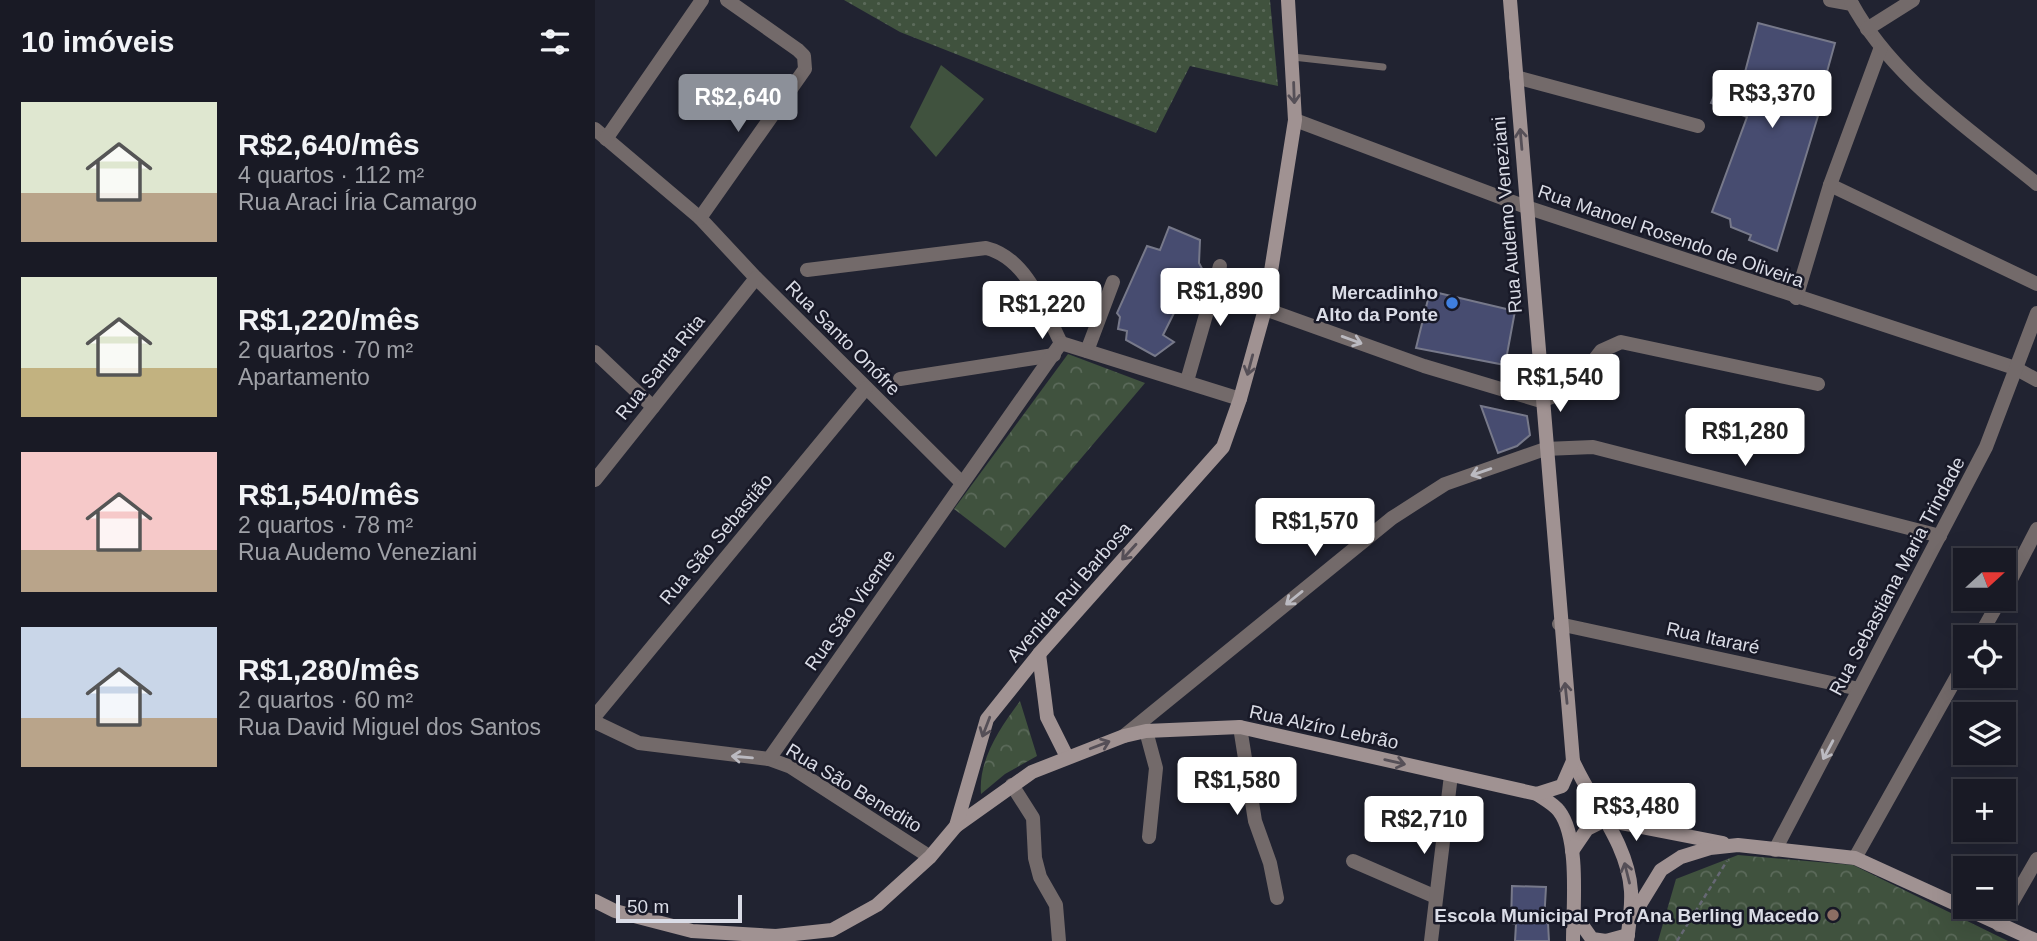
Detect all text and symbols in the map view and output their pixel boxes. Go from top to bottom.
icon: filters [536,23,574,61]
text: 10 imóveis [21,25,174,58]
pin: R$3,370 [1707,71,1837,130]
pin: R$2,640 [673,74,803,134]
text: R$3,370 [1729,80,1815,106]
one-way arrow [1288,81,1301,104]
text: R$2,640 [695,84,781,110]
street label: Rua Audemo Veneziani [1488,116,1526,314]
text: R$2,640/mês [238,128,420,161]
one-way arrow [1514,128,1527,151]
icon: home [77,130,161,214]
text: 4 quartos · 112 m² [238,162,424,188]
street label: Rua Manoel Rosendo de Oliveira [1535,181,1807,292]
text: Rua Araci Íria Camargo [238,189,477,215]
pin: R$1,890 [1155,268,1285,328]
street label: Rua Santo Onófre [781,276,905,400]
text: R$1,890 [1177,278,1263,304]
pin: R$1,220 [977,282,1107,341]
place label: Mercadinho Alto da Ponte [1316,282,1438,325]
text: R$1,220 [999,291,1085,317]
marker: Mercadinho Alto da Ponte [1444,295,1460,311]
text: R$1,220/mês [238,303,420,336]
icon: home [77,305,161,389]
street label: Rua Santa Rita [611,310,709,424]
one-way arrow [1340,335,1362,347]
text: 2 quartos · 70 m² [238,337,413,363]
one-way arrow [1242,353,1255,375]
pin: R$1,540 [1495,354,1625,414]
text: Apartamento [238,364,370,390]
text: R$1,540 [1517,364,1603,390]
pin: R$1,280 [1680,408,1810,468]
text: R$1,280 [1702,418,1788,444]
street label: Rua Sebastiana Maria Trindade [1825,453,1969,699]
one-way arrow [1470,466,1492,479]
street label: Rua São Sebastião [655,470,777,608]
text: R$1,540/mês [238,478,420,511]
icon: home [77,480,161,564]
pin: R$1,570 [1250,498,1380,558]
text: R$1,570 [1272,508,1358,534]
text: 2 quartos · 78 m² [238,512,413,538]
street label: Avenida Rui Barbosa [1003,518,1136,666]
text: Rua Audemo Veneziani [238,539,477,565]
one-way arrow [1121,543,1138,560]
street label: Rua São Vicente [801,546,899,674]
north arrow [1953,548,2016,611]
map controls [1953,548,2016,919]
one-way arrow [1285,590,1303,606]
street label: Rua Itararé [1664,618,1762,658]
button: locate [1953,625,2016,688]
text: R$1,280/mês [238,653,420,686]
icon: home [77,655,161,739]
one-way arrow [1559,682,1572,705]
text: 2 quartos · 60 m² [238,687,413,713]
street label: Rua Alzíro Lebrão [1247,701,1401,753]
button: layers [1953,702,2016,765]
text: Rua David Miguel dos Santos [238,714,541,740]
one-way arrow [978,716,991,738]
one-way arrow [1088,737,1110,750]
street label: Rua São Benedito [782,739,926,837]
one-way arrow [1820,739,1834,760]
one-way arrow [732,750,754,763]
one-way arrow [1383,755,1406,769]
pin: R$1,580 [1172,758,1302,817]
text: R$1,580 [1194,767,1280,793]
button: + [1953,779,2016,842]
pin: R$3,480 [1571,784,1701,843]
text: R$3,480 [1593,793,1679,819]
pin: R$2,710 [1359,796,1489,856]
text: R$2,710 [1381,806,1467,832]
button: − [1953,856,2016,919]
one-way arrow [1620,863,1633,885]
scale bar [616,892,742,924]
text: 50 m [627,896,669,917]
place label: Escola Municipal Prof Ana Berling Macedo [1434,905,1819,926]
marker: Escola Municipal Prof Ana Berling Macedo [1825,907,1841,923]

